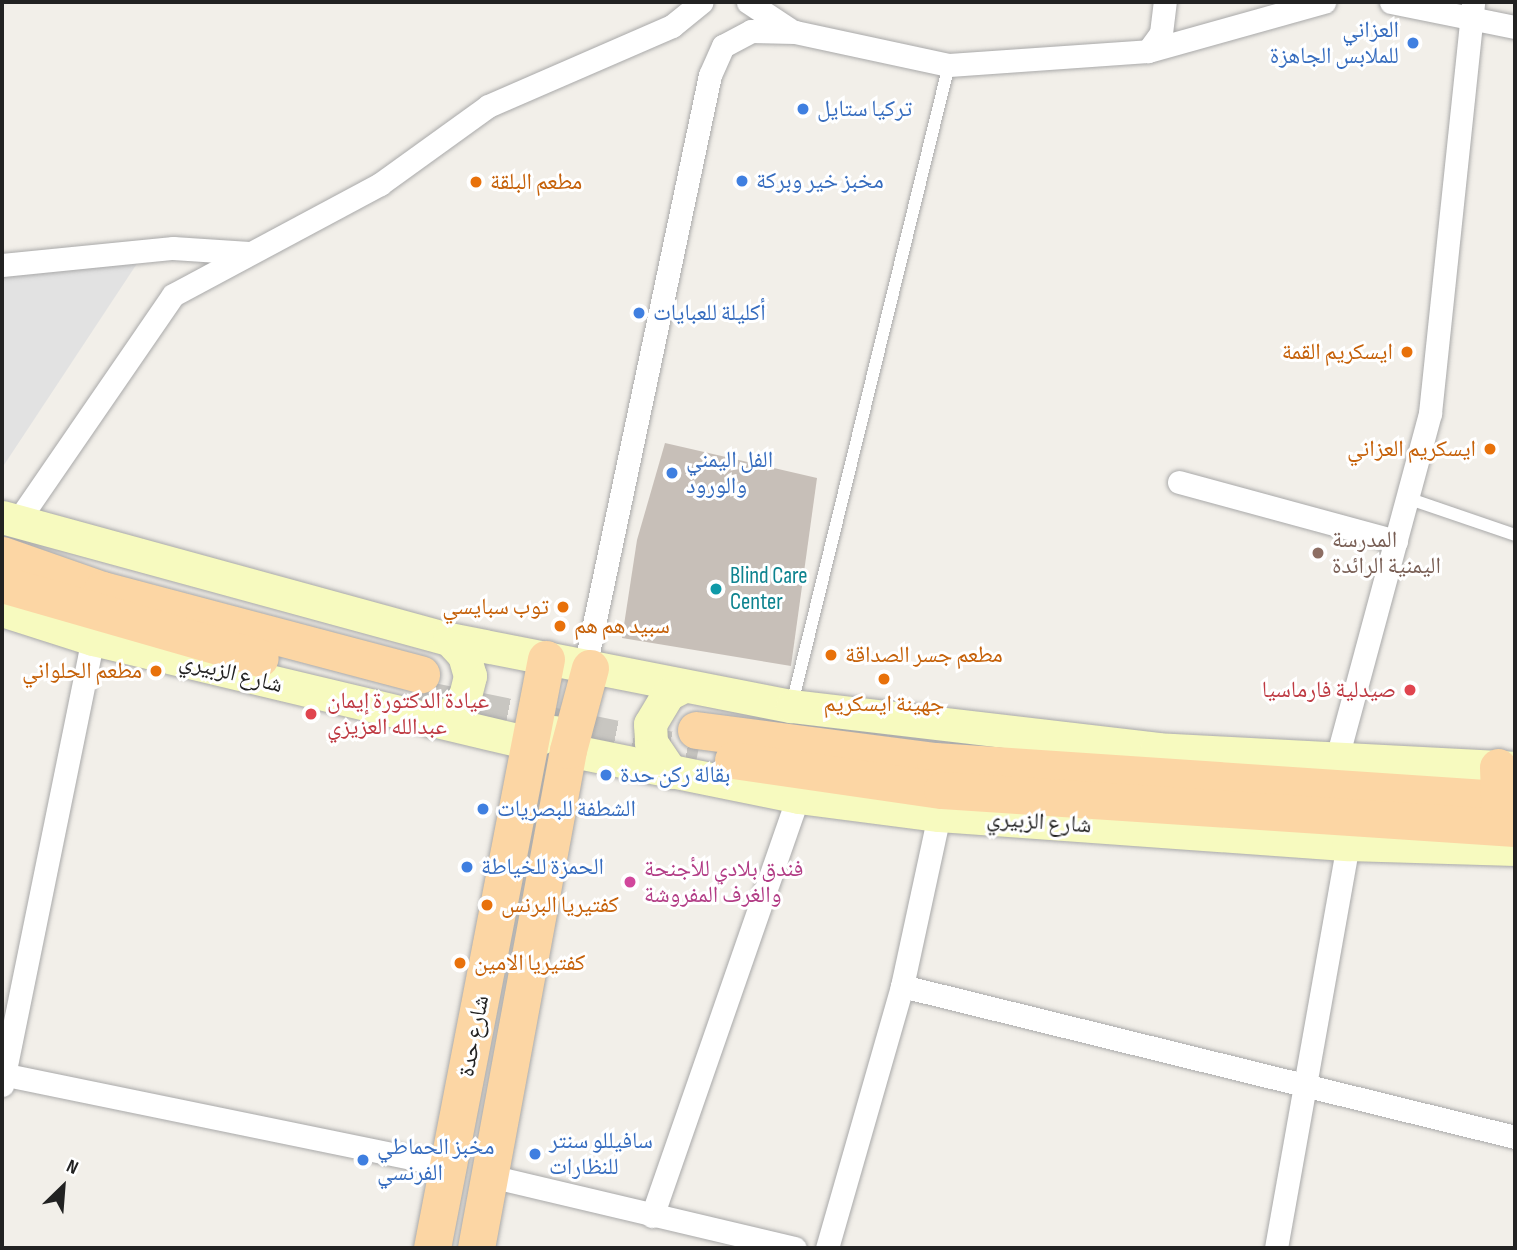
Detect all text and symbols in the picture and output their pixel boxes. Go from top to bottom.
place label: العزاني للملابس الجاهزة [1270,16,1399,70]
marker: العزاني للملابس الجاهزة [1405,35,1421,51]
place label: تركيا ستايل [817,95,912,123]
marker: تركيا ستايل [795,101,811,117]
place label: مخبز خير وبركة [756,167,884,195]
place label: مطعم البلقة [490,168,582,196]
marker: مخبز خير وبركة [734,173,750,189]
marker: مطعم البلقة [468,174,484,190]
place label: أكليلة للعبايات [653,299,766,327]
marker: أكليلة للعبايات [631,305,647,321]
place label: ايسكريم القمة [1282,338,1393,366]
marker: ايسكريم القمة [1399,344,1415,360]
place label: ايسكريم العزاني [1347,435,1476,463]
marker: ايسكريم العزاني [1482,441,1498,457]
place label: الفل اليمني والورود [686,446,773,500]
marker: الفل اليمني والورود [664,465,680,481]
place label: المدرسة اليمنية الرائدة [1332,526,1441,580]
marker: المدرسة اليمنية الرائدة [1310,545,1326,561]
place label: Blind Care Center [730,562,807,616]
marker: Blind Care Center [708,581,724,597]
place label: توب سبايسي [442,593,549,621]
marker: توب سبايسي [555,599,571,615]
place label: سبيد هم هم [574,612,670,640]
marker: سبيد هم هم [552,618,568,634]
place label: مطعم جسر الصداقة [845,641,1003,669]
street label: شارع الزبيري [177,647,285,699]
marker: مطعم جسر الصداقة [823,647,839,663]
place label: مطعم الحلواني [22,657,142,685]
marker: مطعم الحلواني [148,663,164,679]
marker: جهينة ايسكريم [876,671,892,687]
place label: صيدلية فارماسيا [1262,676,1396,704]
marker: صيدلية فارماسيا [1402,682,1418,698]
place label: عيادة الدكتورة إيمان عبدالله العزيزي [327,687,489,741]
place label: جهينة ايسكريم [824,690,944,718]
marker: عيادة الدكتورة إيمان عبدالله العزيزي [301,704,321,724]
place label: بقالة ركن حدة [620,761,730,789]
marker: بقالة ركن حدة [598,767,614,783]
place label: الشطفة للبصريات [497,795,636,823]
marker: الشطفة للبصريات [475,801,491,817]
street label: شارع الزبيري [986,805,1092,839]
place label: الحمزة للخياطة [481,853,604,881]
place label: فندق بلادي للأجنحة والغرف المفروشة [644,855,804,909]
marker: الحمزة للخياطة [459,859,475,875]
marker: فندق بلادي للأجنحة والغرف المفروشة [622,874,638,890]
place label: كفتيريا البرنس [501,891,619,919]
marker: كفتيريا البرنس [479,897,495,913]
place label: كفتيريا الامين [474,949,585,977]
marker: كفتيريا الامين [452,955,468,971]
street label: شارع حدة [453,993,495,1079]
place label: سافيللو سنتر للنظارات [549,1127,653,1181]
place label: مخبز الحماطي الفرنسي [377,1133,494,1187]
marker: سافيللو سنتر للنظارات [527,1146,543,1162]
north arrow [28,1152,98,1222]
marker: مخبز الحماطي الفرنسي [355,1152,371,1168]
text: N [63,1155,82,1180]

